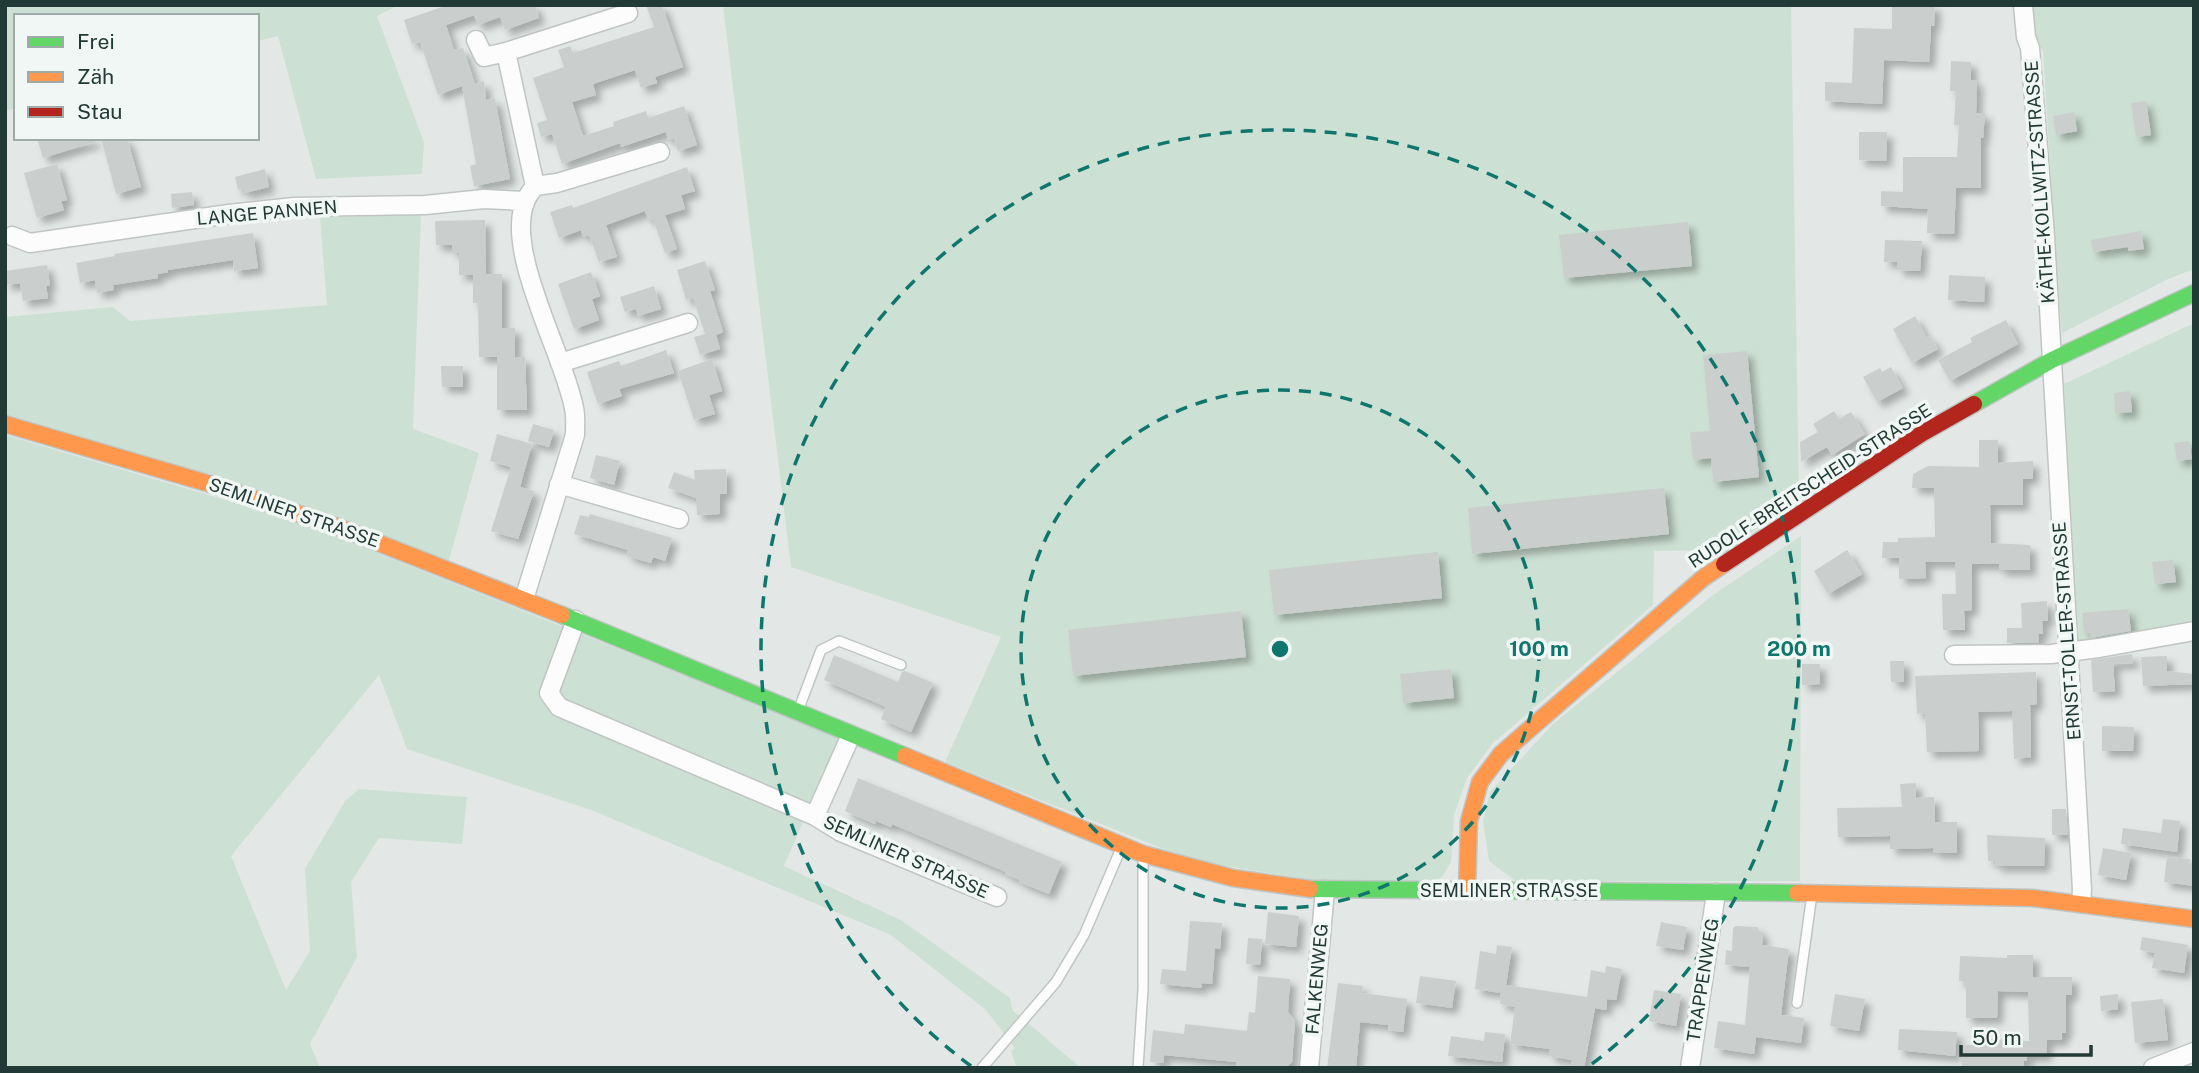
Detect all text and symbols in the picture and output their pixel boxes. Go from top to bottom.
legend [14,14,259,140]
text: Frei [77,29,115,54]
street label: KÄTHE-KOLLWITZ-STRASSE [2020,60,2058,304]
text: Zäh [77,64,114,89]
text: Stau [77,99,123,124]
street label: LANGE PANNEN [196,196,338,229]
street label: RUDOLF-BREITSCHEID-STRASSE [1684,399,1935,572]
street label: SEMLINER STRASSE [206,474,382,552]
street label: ERNST-TOLLER-STRASSE [2048,521,2085,741]
text: 100 m [1509,636,1569,661]
text: 200 m [1767,636,1831,661]
centre of rings [1268,637,1292,661]
street label: SEMLINER STRASSE [820,811,992,902]
street label: SEMLINER STRASSE [1420,880,1598,901]
street label: TRAPPENWEG [1682,917,1723,1043]
street label: FALKENWEG [1301,923,1332,1035]
scale bar [1961,1014,2090,1058]
text: 50 m [1972,1025,2022,1050]

